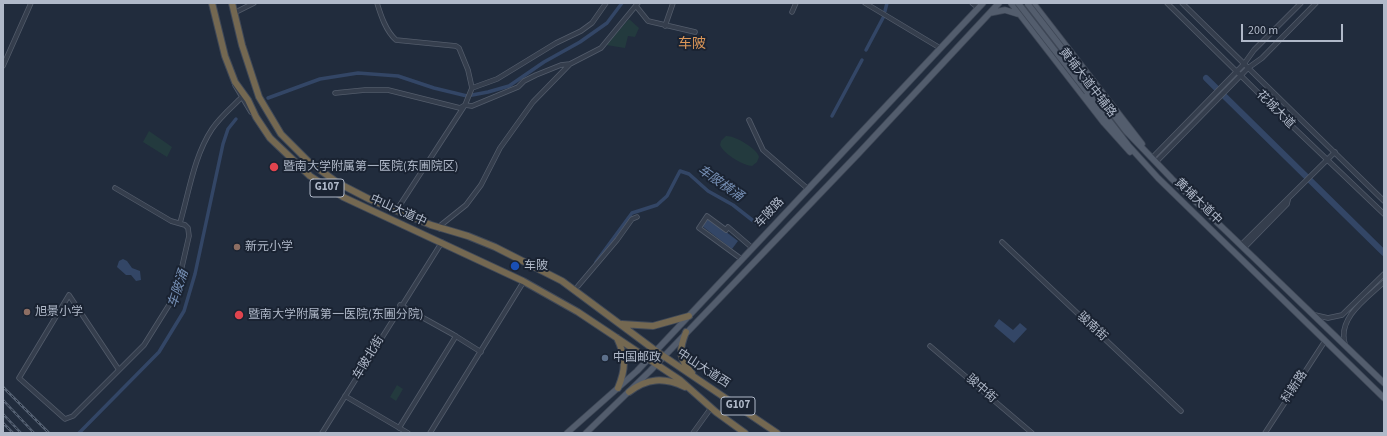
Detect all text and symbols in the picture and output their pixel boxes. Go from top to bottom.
scale bar [1243,16,1345,42]
text: 200 m [1248,22,1278,39]
district label: 车陂 [678,37,706,53]
street label: 黄埔大道中辅路 [1055,45,1119,121]
street label: 花城大道 [1253,88,1297,132]
place label: 暨南大学附属第一医院(东圃院区) [283,160,458,174]
marker: 暨南大学附属第一医院(东圃院区) [268,161,280,173]
water label: 车陂横涌 [694,163,746,205]
street label: 黄埔大道中 [1171,176,1225,228]
road number: G107 [310,179,344,197]
street label: 中山大道中 [368,192,428,230]
street label: 车陂路 [752,195,788,231]
place label: 新元小学 [245,240,293,254]
marker: 新元小学 [232,242,242,252]
place label: 车陂 [524,259,548,273]
marker: 车陂 [509,260,521,272]
water label: 车陂涌 [166,268,192,310]
place label: 旭景小学 [35,305,83,319]
marker: 旭景小学 [22,307,32,317]
place label: 暨南大学附属第一医院(东圃分院) [248,308,423,322]
marker: 暨南大学附属第一医院(东圃分院) [233,309,245,321]
street label: 骏南街 [1074,309,1110,345]
street label: 车陂北街 [350,334,388,382]
street label: 中山大道西 [674,347,732,391]
place label: 中国邮政 [613,351,661,365]
marker: 中国邮政 [600,353,610,363]
street label: 科新路 [1279,368,1311,406]
street label: 骏中街 [963,372,999,406]
road number: G107 [721,397,755,415]

